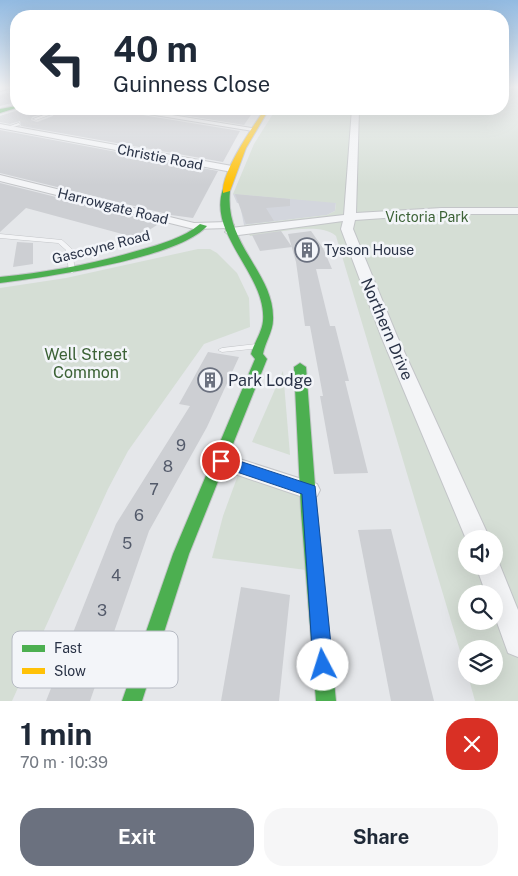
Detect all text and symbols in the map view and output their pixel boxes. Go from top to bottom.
text: 40 m [113,29,198,70]
icon: left [30,30,95,95]
text: Guinness Close [113,71,270,97]
street label: Christie Road [116,141,204,173]
street label: Harrowgate Road [56,185,170,227]
park label: Victoria Park [385,209,469,225]
street label: Gascoyne Road [50,227,152,267]
building icon: Tysson House [294,237,320,263]
place label: Tysson House [324,242,414,258]
street label: Northern Drive [357,275,417,383]
park label: Well Street Common [44,345,128,382]
building icon: Park Lodge [197,367,223,393]
place label: Park Lodge [228,371,312,390]
house number: 9 [176,436,186,455]
pin [200,440,242,482]
icon: arrive [207,447,235,475]
house number: 8 [163,457,173,476]
house number: 7 [149,480,159,499]
house number: 6 [134,506,144,525]
map controls [458,530,503,685]
button: sound [458,530,503,575]
house number: 5 [122,534,132,553]
house number: 4 [111,566,121,585]
button: search [458,585,503,630]
house number: 3 [97,601,107,620]
legend [12,631,178,688]
position arrow [296,638,348,690]
text: Fast [54,640,82,656]
button: layers [458,640,503,685]
text: Slow [54,663,86,679]
text: 1 min [20,716,92,752]
button: close [446,718,498,770]
text: 70 m · 10:39 [20,753,108,772]
button: Exit [20,808,254,866]
button: Share [264,808,498,866]

